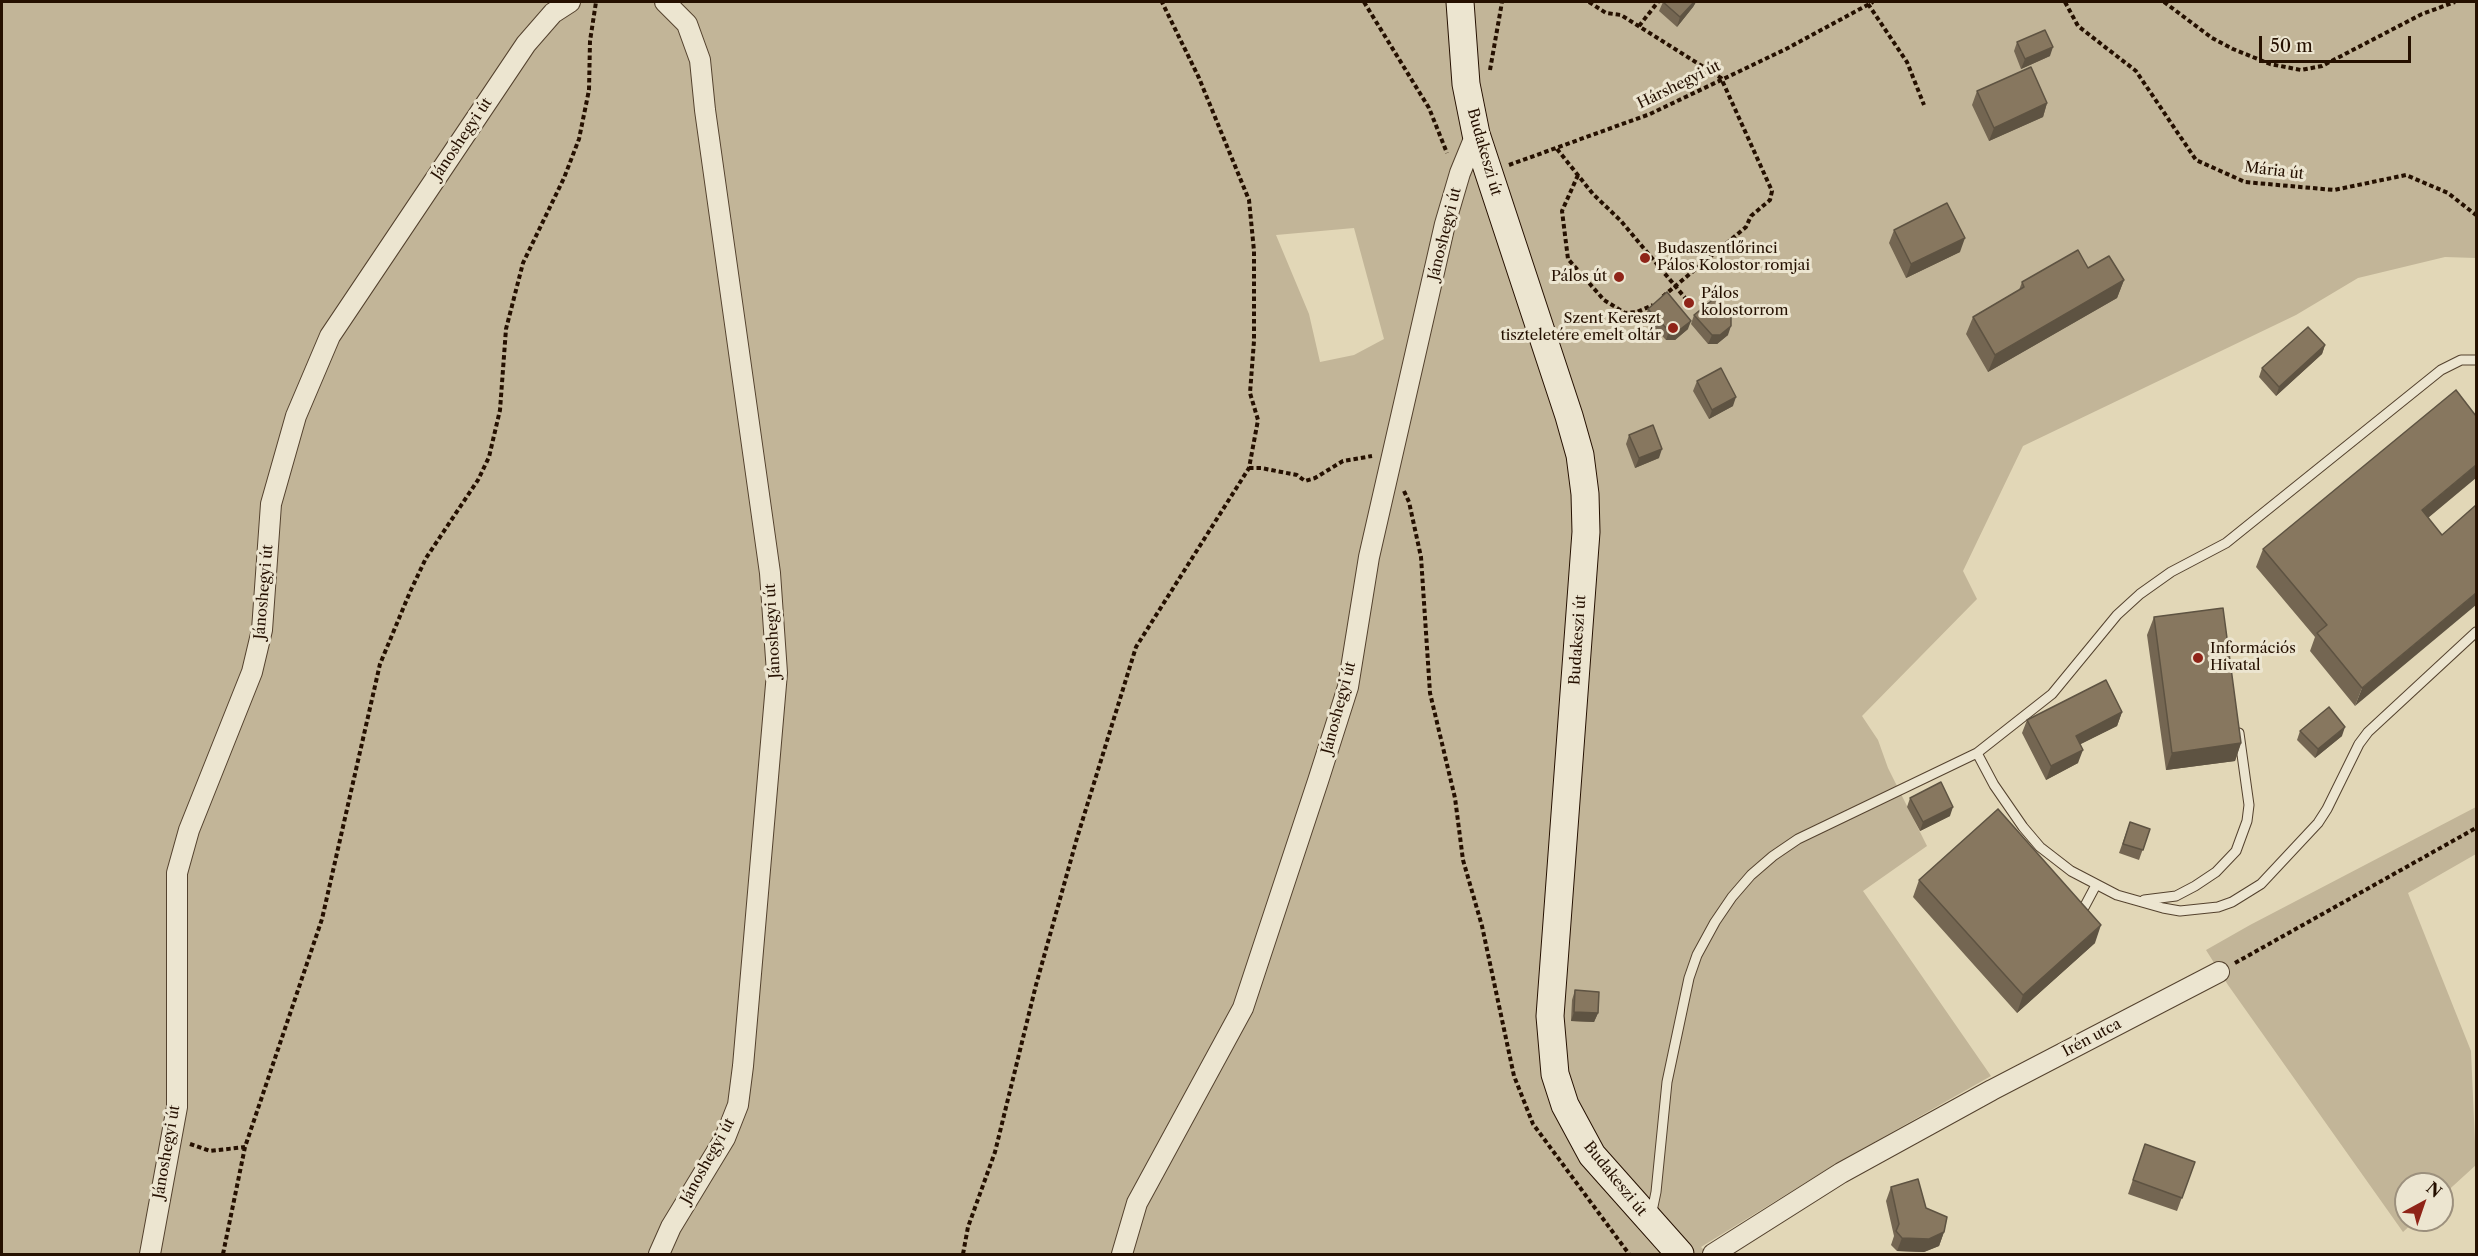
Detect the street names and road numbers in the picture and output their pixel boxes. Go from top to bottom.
street label: Hárshegyi út [1634,57,1724,113]
street label: Jánoshegyi út [428,95,496,183]
street label: Budakeszi út [1463,106,1505,198]
street label: Mária út [2243,158,2305,184]
street label: Jánoshegyi út [1425,186,1465,282]
street label: Jánoshegyi út [251,544,277,640]
street label: Jánoshegyi út [762,583,784,679]
street label: Budakeszi út [1566,594,1590,686]
street label: Jánoshegyi út [1318,660,1360,756]
street label: Irén utca [2060,1015,2124,1061]
street label: Jánoshegyi út [150,1104,184,1200]
street label: Jánoshegyi út [677,1115,739,1207]
street label: Budakeszi út [1580,1138,1650,1220]

